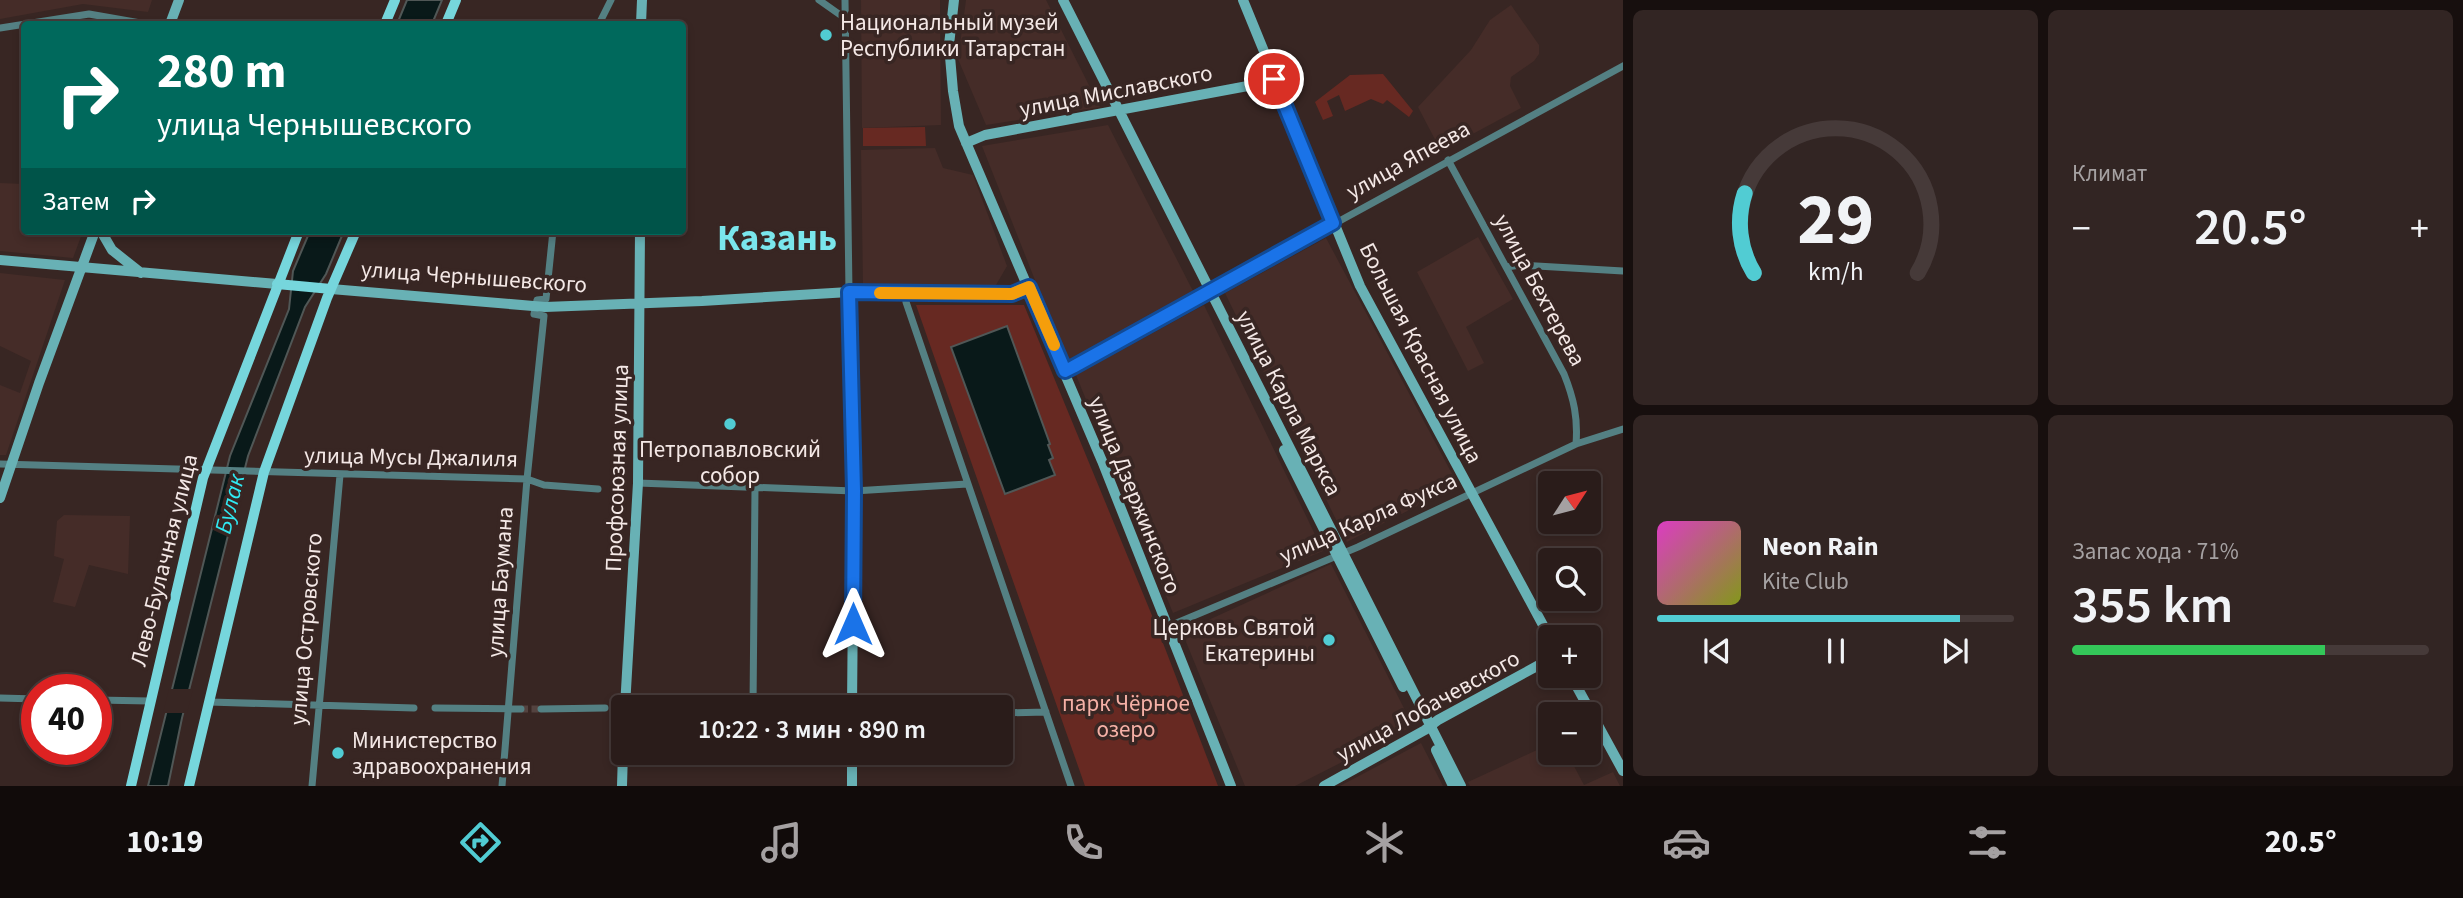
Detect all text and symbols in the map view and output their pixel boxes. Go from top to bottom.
place label: Национальный музей Республики Татарстан [840,6,1066,65]
marker: Национальный музей Республики Татарстан [818,27,834,43]
text: 280 m [157,37,286,107]
icon: right [42,49,133,140]
pin [1244,49,1304,109]
street label: улица Миславского [1017,56,1215,126]
icon: arrive [1255,60,1293,98]
text: улица Чернышевского [157,102,472,148]
street label: улица Япеева [1340,112,1476,208]
text: Климат [2072,157,2147,190]
text: 29 [1797,169,1874,273]
icon: right [124,182,162,220]
text: Затем [42,183,110,220]
text: 20.5° [2194,191,2307,265]
text: − [2072,202,2091,256]
text: + [2410,202,2429,256]
street label: улица Бехтерева [1486,208,1594,372]
district label: Казань [717,212,837,265]
street label: Большая Красная улица [1351,237,1491,469]
street label: улица Чернышевского [360,253,588,301]
text: km/h [1808,254,1863,290]
street label: улица Карла Маркса [1228,304,1350,502]
street label: Профсоюзная улица [597,364,637,572]
street label: улица Дзержинского [1080,391,1190,599]
marker: Петропавловский собор [722,416,738,432]
place label: Петропавловский собор [639,433,821,492]
street label: улица Мусы Джалиля [304,439,518,475]
street label: Лево-Булачная улица [122,450,206,670]
street label: улица Карла Фукса [1274,464,1462,572]
water label: Булак [206,470,254,538]
north arrow [1538,471,1601,534]
map controls [1538,471,1601,765]
street label: улица Баумана [478,505,522,659]
text: Neon Rain [1762,528,1879,565]
street label: улица Островского [281,532,331,726]
text: Запас хода · 71% [2072,535,2239,568]
button: search [1538,548,1601,611]
text: Kite Club [1762,565,1849,598]
text: 355 km [2072,569,2233,643]
position arrow [816,587,890,661]
place label: Церковь Святой Екатерины [1153,611,1315,670]
button: + [1538,625,1601,688]
marker: Церковь Святой Екатерины [1321,632,1337,648]
icon: previous [1698,632,1736,670]
icon: pause [1817,632,1855,670]
icon: next [1936,632,1974,670]
street label: улица Лобачевского [1330,642,1526,770]
speed limit sign: 40 [21,674,112,765]
park label: парк Чёрное озеро [1062,687,1190,746]
button: − [1538,702,1601,765]
text: 10:22 · 3 мин · 890 m [698,711,926,748]
place label: Министерство здравоохранения [352,724,532,783]
marker: Министерство здравоохранения [330,745,346,761]
icon: directions [456,818,505,867]
icon: music [757,818,806,867]
icon: phone [1059,818,1108,867]
icon: climate [1360,818,1409,867]
icon: car [1662,818,1711,867]
icon: filters [1963,818,2012,867]
text: 10:19 [126,819,203,865]
text: 20.5° [2265,819,2337,865]

